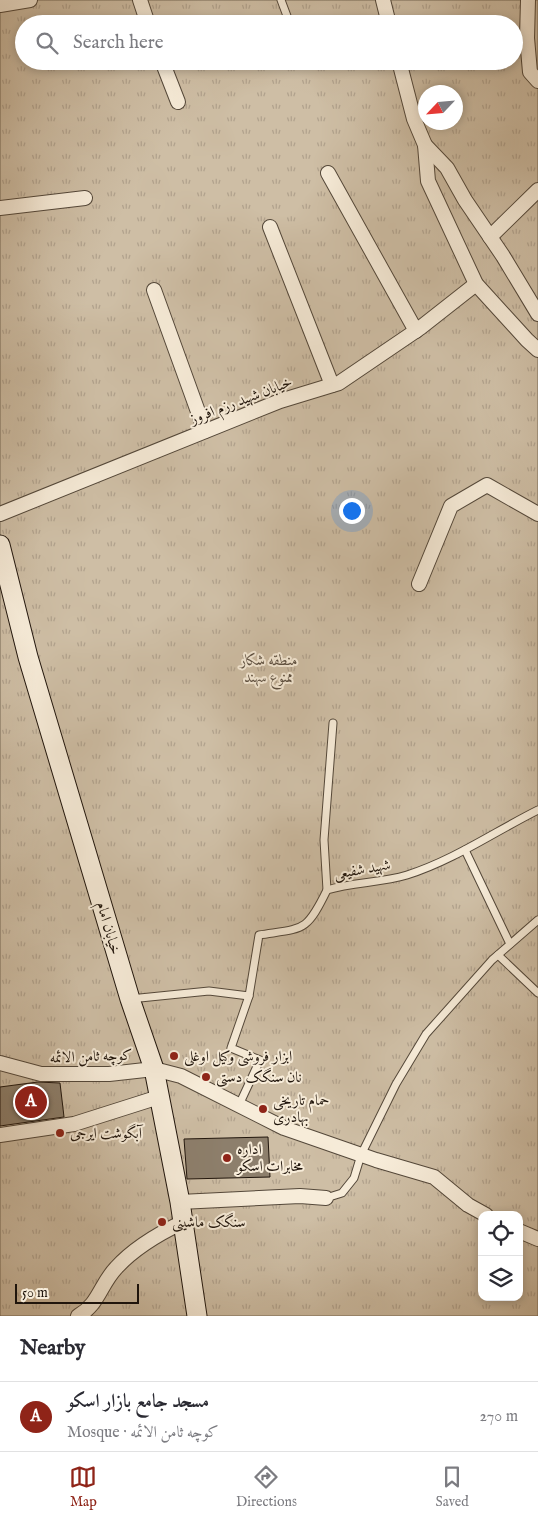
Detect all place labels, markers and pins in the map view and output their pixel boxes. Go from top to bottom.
place label: ابزار فروشی وکیل اوغلی [184,1047,292,1067]
marker: ابزار فروشی وکیل اوغلی [168,1050,180,1062]
place label: نان سنگک دستی [216,1067,302,1088]
marker: نان سنگک دستی [200,1071,212,1083]
pin: A [15,1083,47,1121]
place label: حمام تاریخی بهادری [273,1091,329,1127]
marker: حمام تاریخی بهادری [257,1103,269,1115]
place label: آبگوشت ایرجی [70,1123,144,1143]
marker: آبگوشت ایرجی [54,1127,66,1139]
place label: اداره مخابرات اسکو [235,1140,303,1176]
marker: اداره مخابرات اسکو [221,1152,233,1164]
place label: سنگک ماشینی [172,1212,246,1233]
marker: سنگک ماشینی [156,1216,168,1228]

